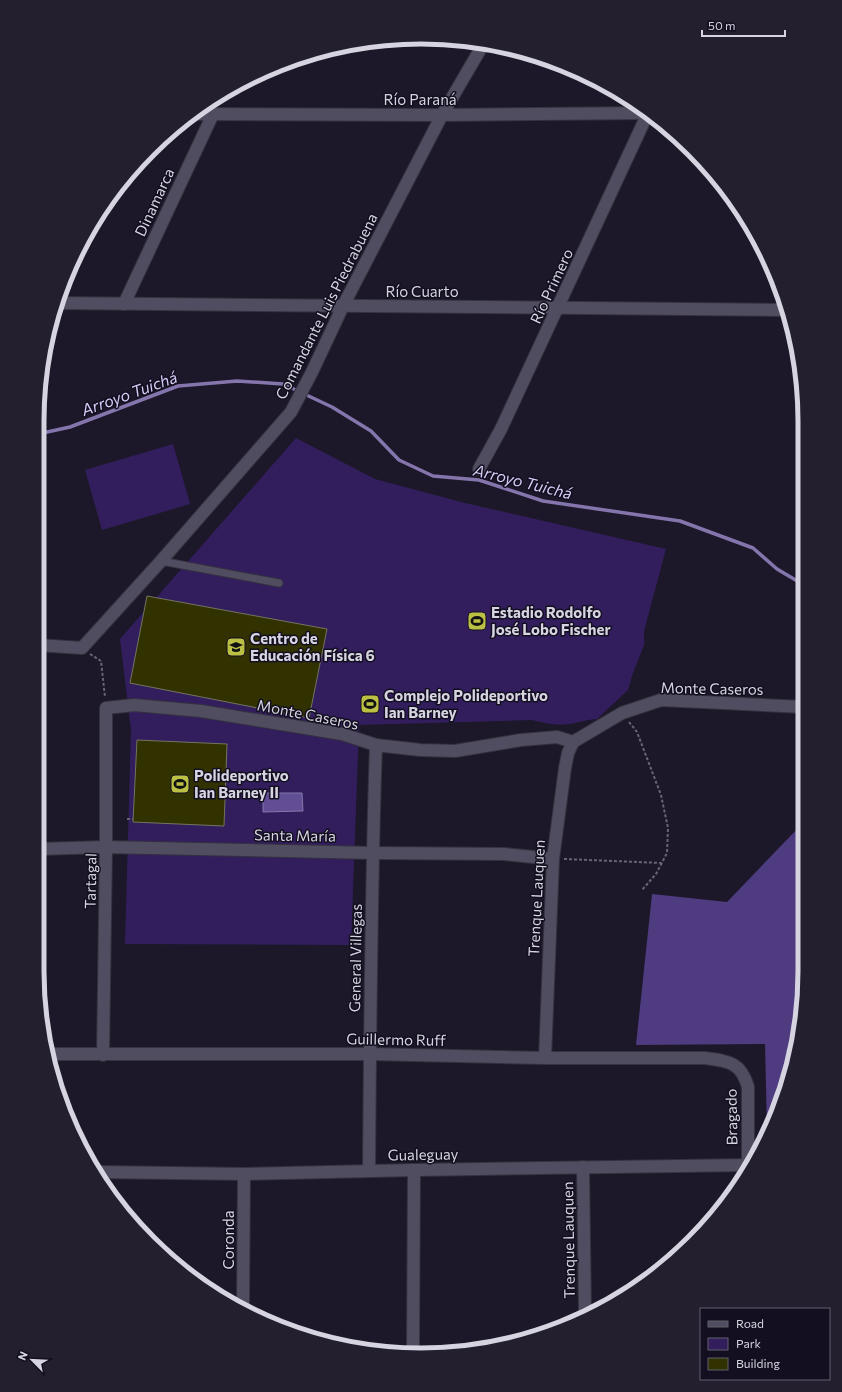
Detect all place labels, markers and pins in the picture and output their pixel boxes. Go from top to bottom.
place label: Estadio Rodolfo José Lobo Fischer [491,603,611,638]
sports icon: Estadio Rodolfo José Lobo Fischer [466,610,488,632]
place label: Centro de Educación Física 6 [250,629,375,664]
school or university icon: Centro de Educación Física 6 [225,636,247,658]
place label: Complejo Polideportivo Ian Barney [384,686,548,721]
sports icon: Complejo Polideportivo Ian Barney [359,693,381,715]
place label: Polideportivo Ian Barney II [194,766,289,801]
sports icon: Polideportivo Ian Barney II [169,773,191,795]

